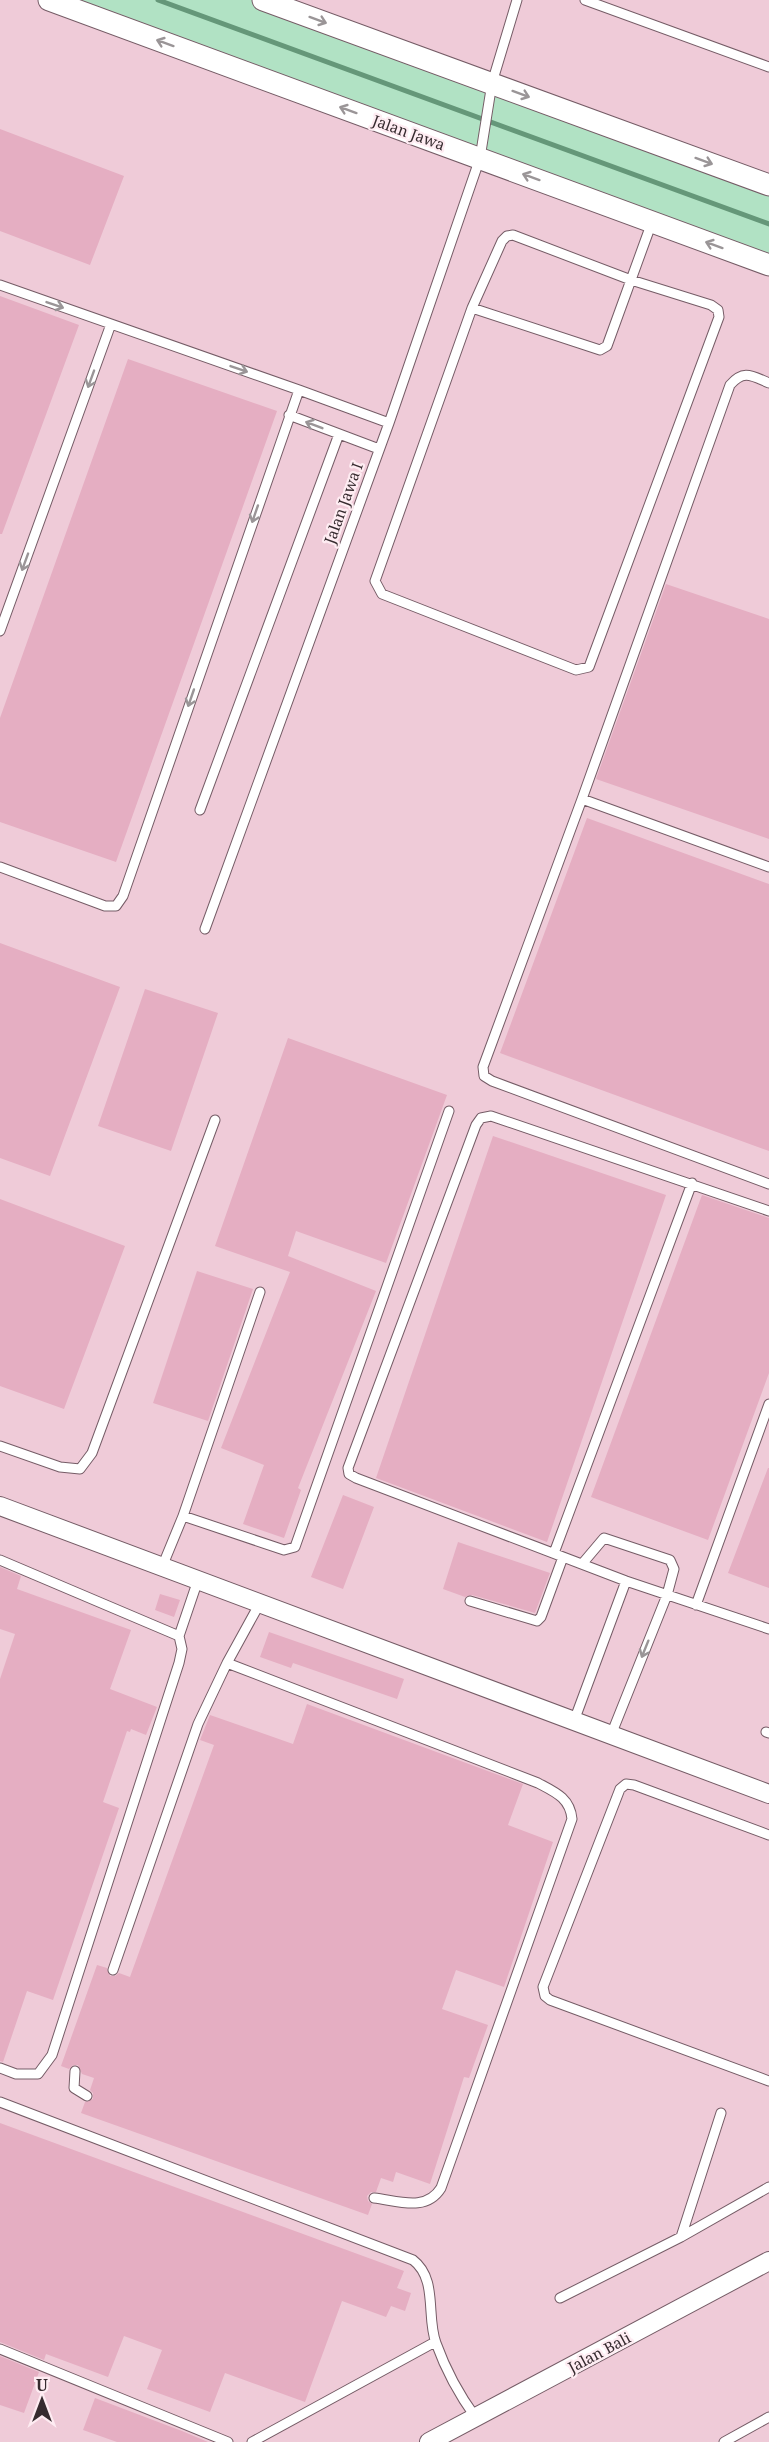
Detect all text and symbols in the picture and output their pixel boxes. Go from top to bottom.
one-way arrow [308,15,326,26]
one-way arrow [156,36,175,47]
one-way arrow [511,89,529,100]
one-way arrow [339,104,358,115]
street label: Jalan Jawa [369,109,448,154]
one-way arrow [694,156,713,167]
one-way arrow [522,171,541,182]
one-way arrow [705,238,724,249]
one-way arrow [45,300,64,311]
one-way arrow [229,364,248,375]
one-way arrow [84,369,95,388]
one-way arrow [305,418,324,429]
street label: Jalan Jawa I [319,460,367,547]
one-way arrow [248,504,259,523]
one-way arrow [18,553,29,571]
one-way arrow [185,688,196,707]
one-way arrow [639,1639,650,1658]
street label: Jalan Bali [563,2327,634,2377]
north arrow [12,2370,72,2430]
text: U [36,2374,48,2396]

